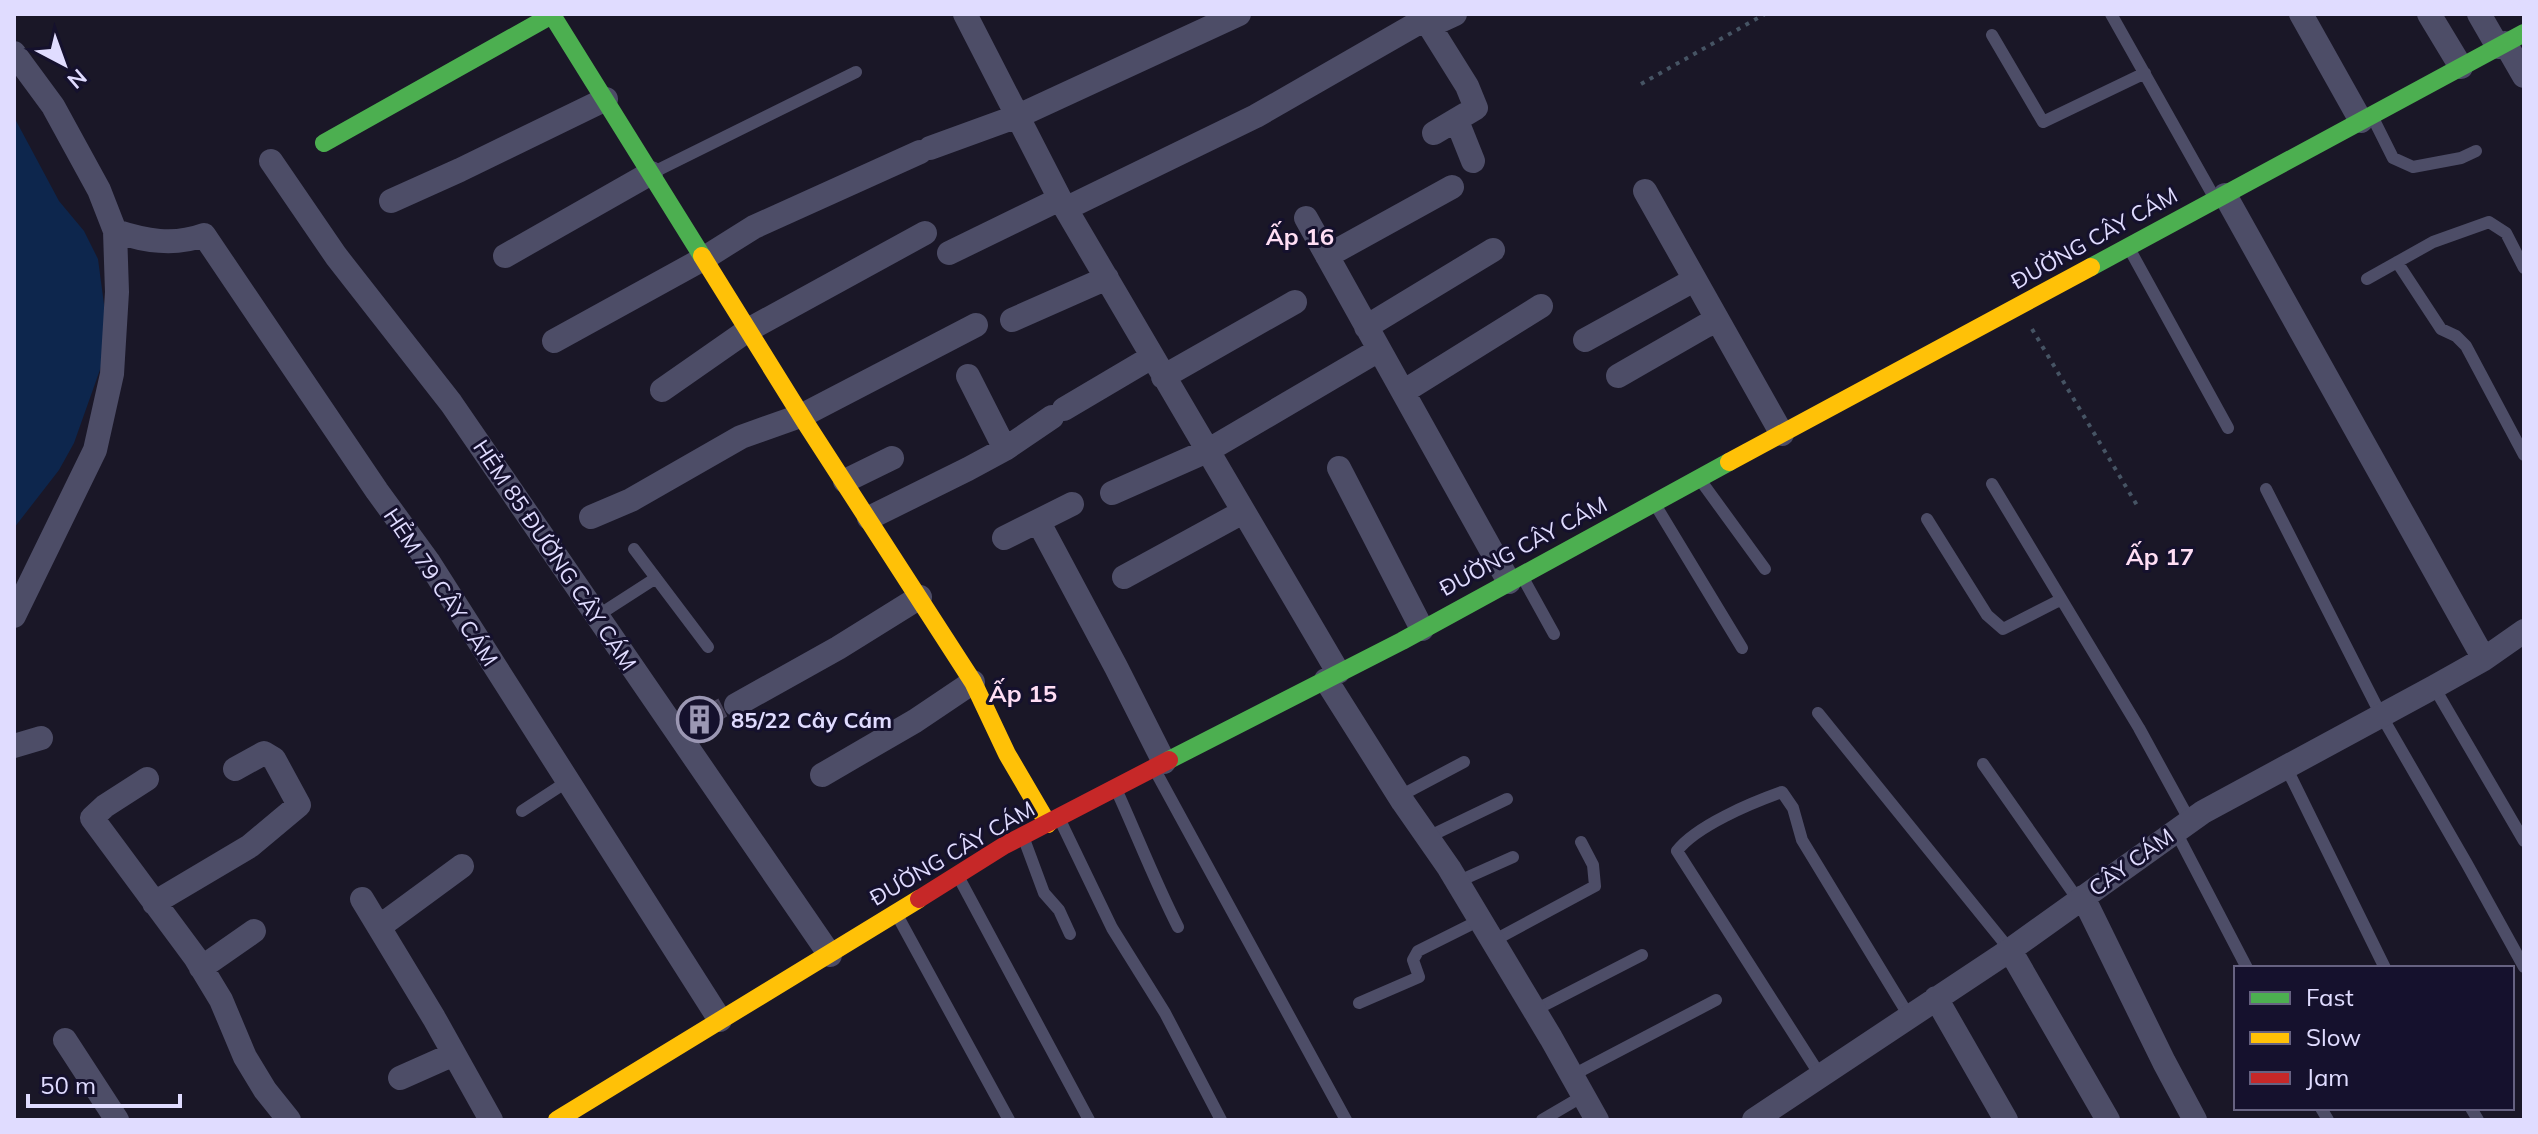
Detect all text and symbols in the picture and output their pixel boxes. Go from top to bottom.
north arrow [24,24,104,104]
text: N [62,63,93,95]
street label: ĐƯỜNG CÂY CÁM [2006,181,2182,295]
district label: Ấp 16 [1266,221,1334,251]
street label: HẺM 85 ĐƯỜNG CÂY CÁM [467,434,643,676]
street label: ĐƯỜNG CÂY CÁM [1434,490,1612,602]
street label: HẺM 79 CÂY CÁM [378,503,504,671]
district label: Ấp 17 [2126,541,2194,571]
district label: Ấp 15 [989,678,1057,708]
building icon: 85/22 Cây Cám [676,696,724,744]
place label: 85/22 Cây Cám [731,706,892,734]
street label: ĐƯỜNG CÂY CÁM [864,794,1040,912]
street label: CÂY CÁM [2083,822,2179,902]
legend [2234,966,2514,1110]
text: Fast [2306,982,2354,1012]
text: Slow [2306,1022,2361,1052]
scale bar [28,1058,180,1108]
text: Jam [2306,1062,2349,1092]
text: 50 m [40,1070,96,1100]

